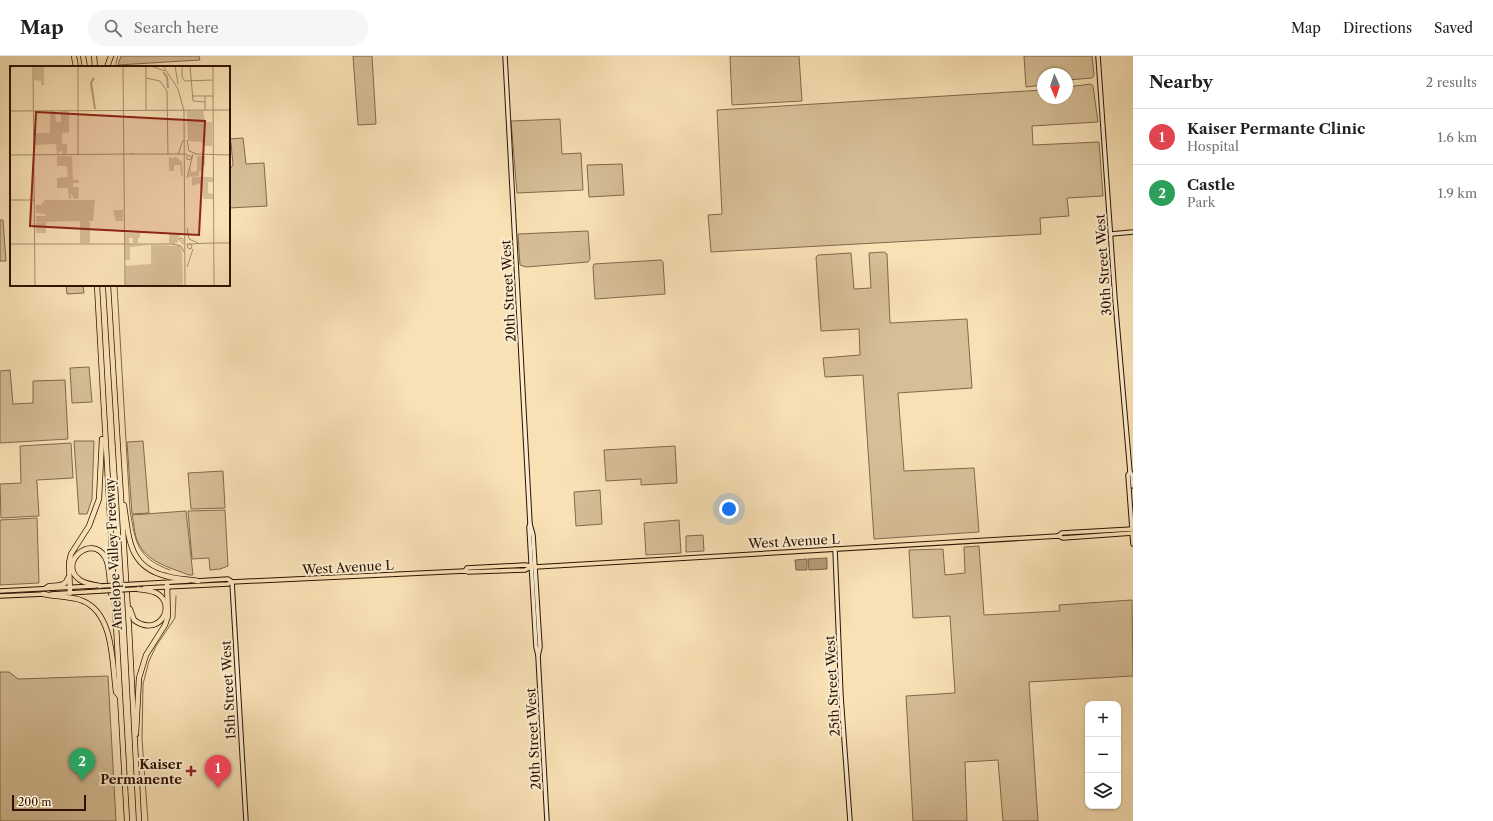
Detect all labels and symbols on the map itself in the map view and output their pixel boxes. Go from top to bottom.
inset map [10,66,230,286]
north arrow [1037,68,1073,104]
street label: 30th Street West [1091,213,1115,316]
street label: 20th Street West [497,239,519,343]
street label: Antelope Valley Freeway [101,477,125,631]
your location [719,499,739,519]
street label: West Avenue L [747,531,841,551]
street label: West Avenue L [301,557,395,577]
street label: 25th Street West [821,635,843,737]
street label: 15th Street West [217,640,239,740]
street label: 20th Street West [522,687,544,791]
pin: 2 [69,748,95,781]
pin: 1 [205,755,231,788]
place label: Kaiser Permanente [100,756,183,787]
marker: Kaiser Permanente [185,765,197,777]
scale bar [12,793,86,812]

